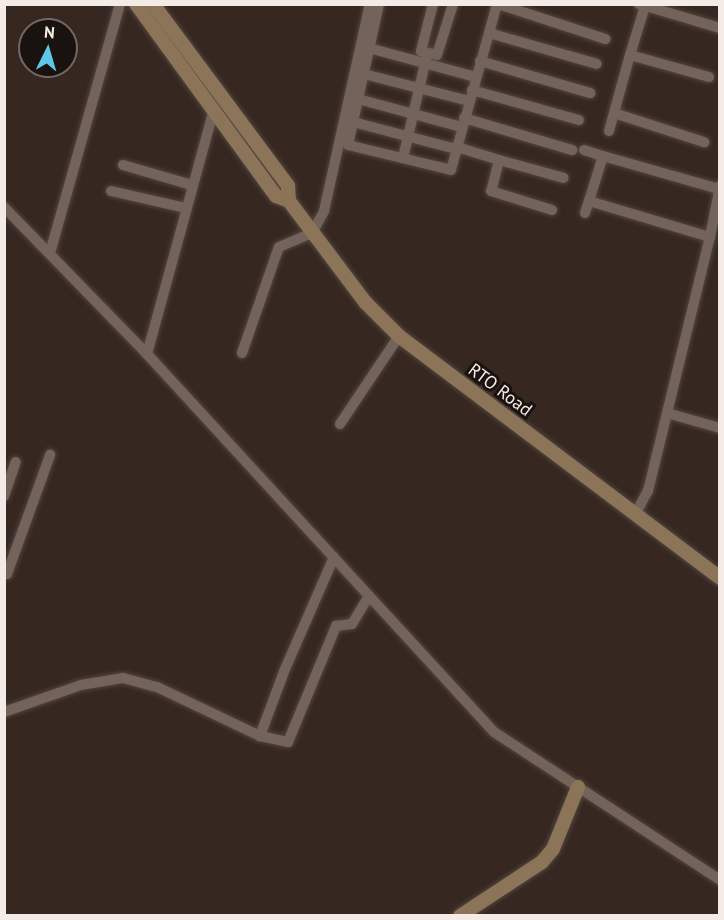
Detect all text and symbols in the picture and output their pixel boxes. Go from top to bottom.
north arrow [18,18,78,78]
text: N [43,22,55,42]
street label: RTO Road [464,359,536,421]

